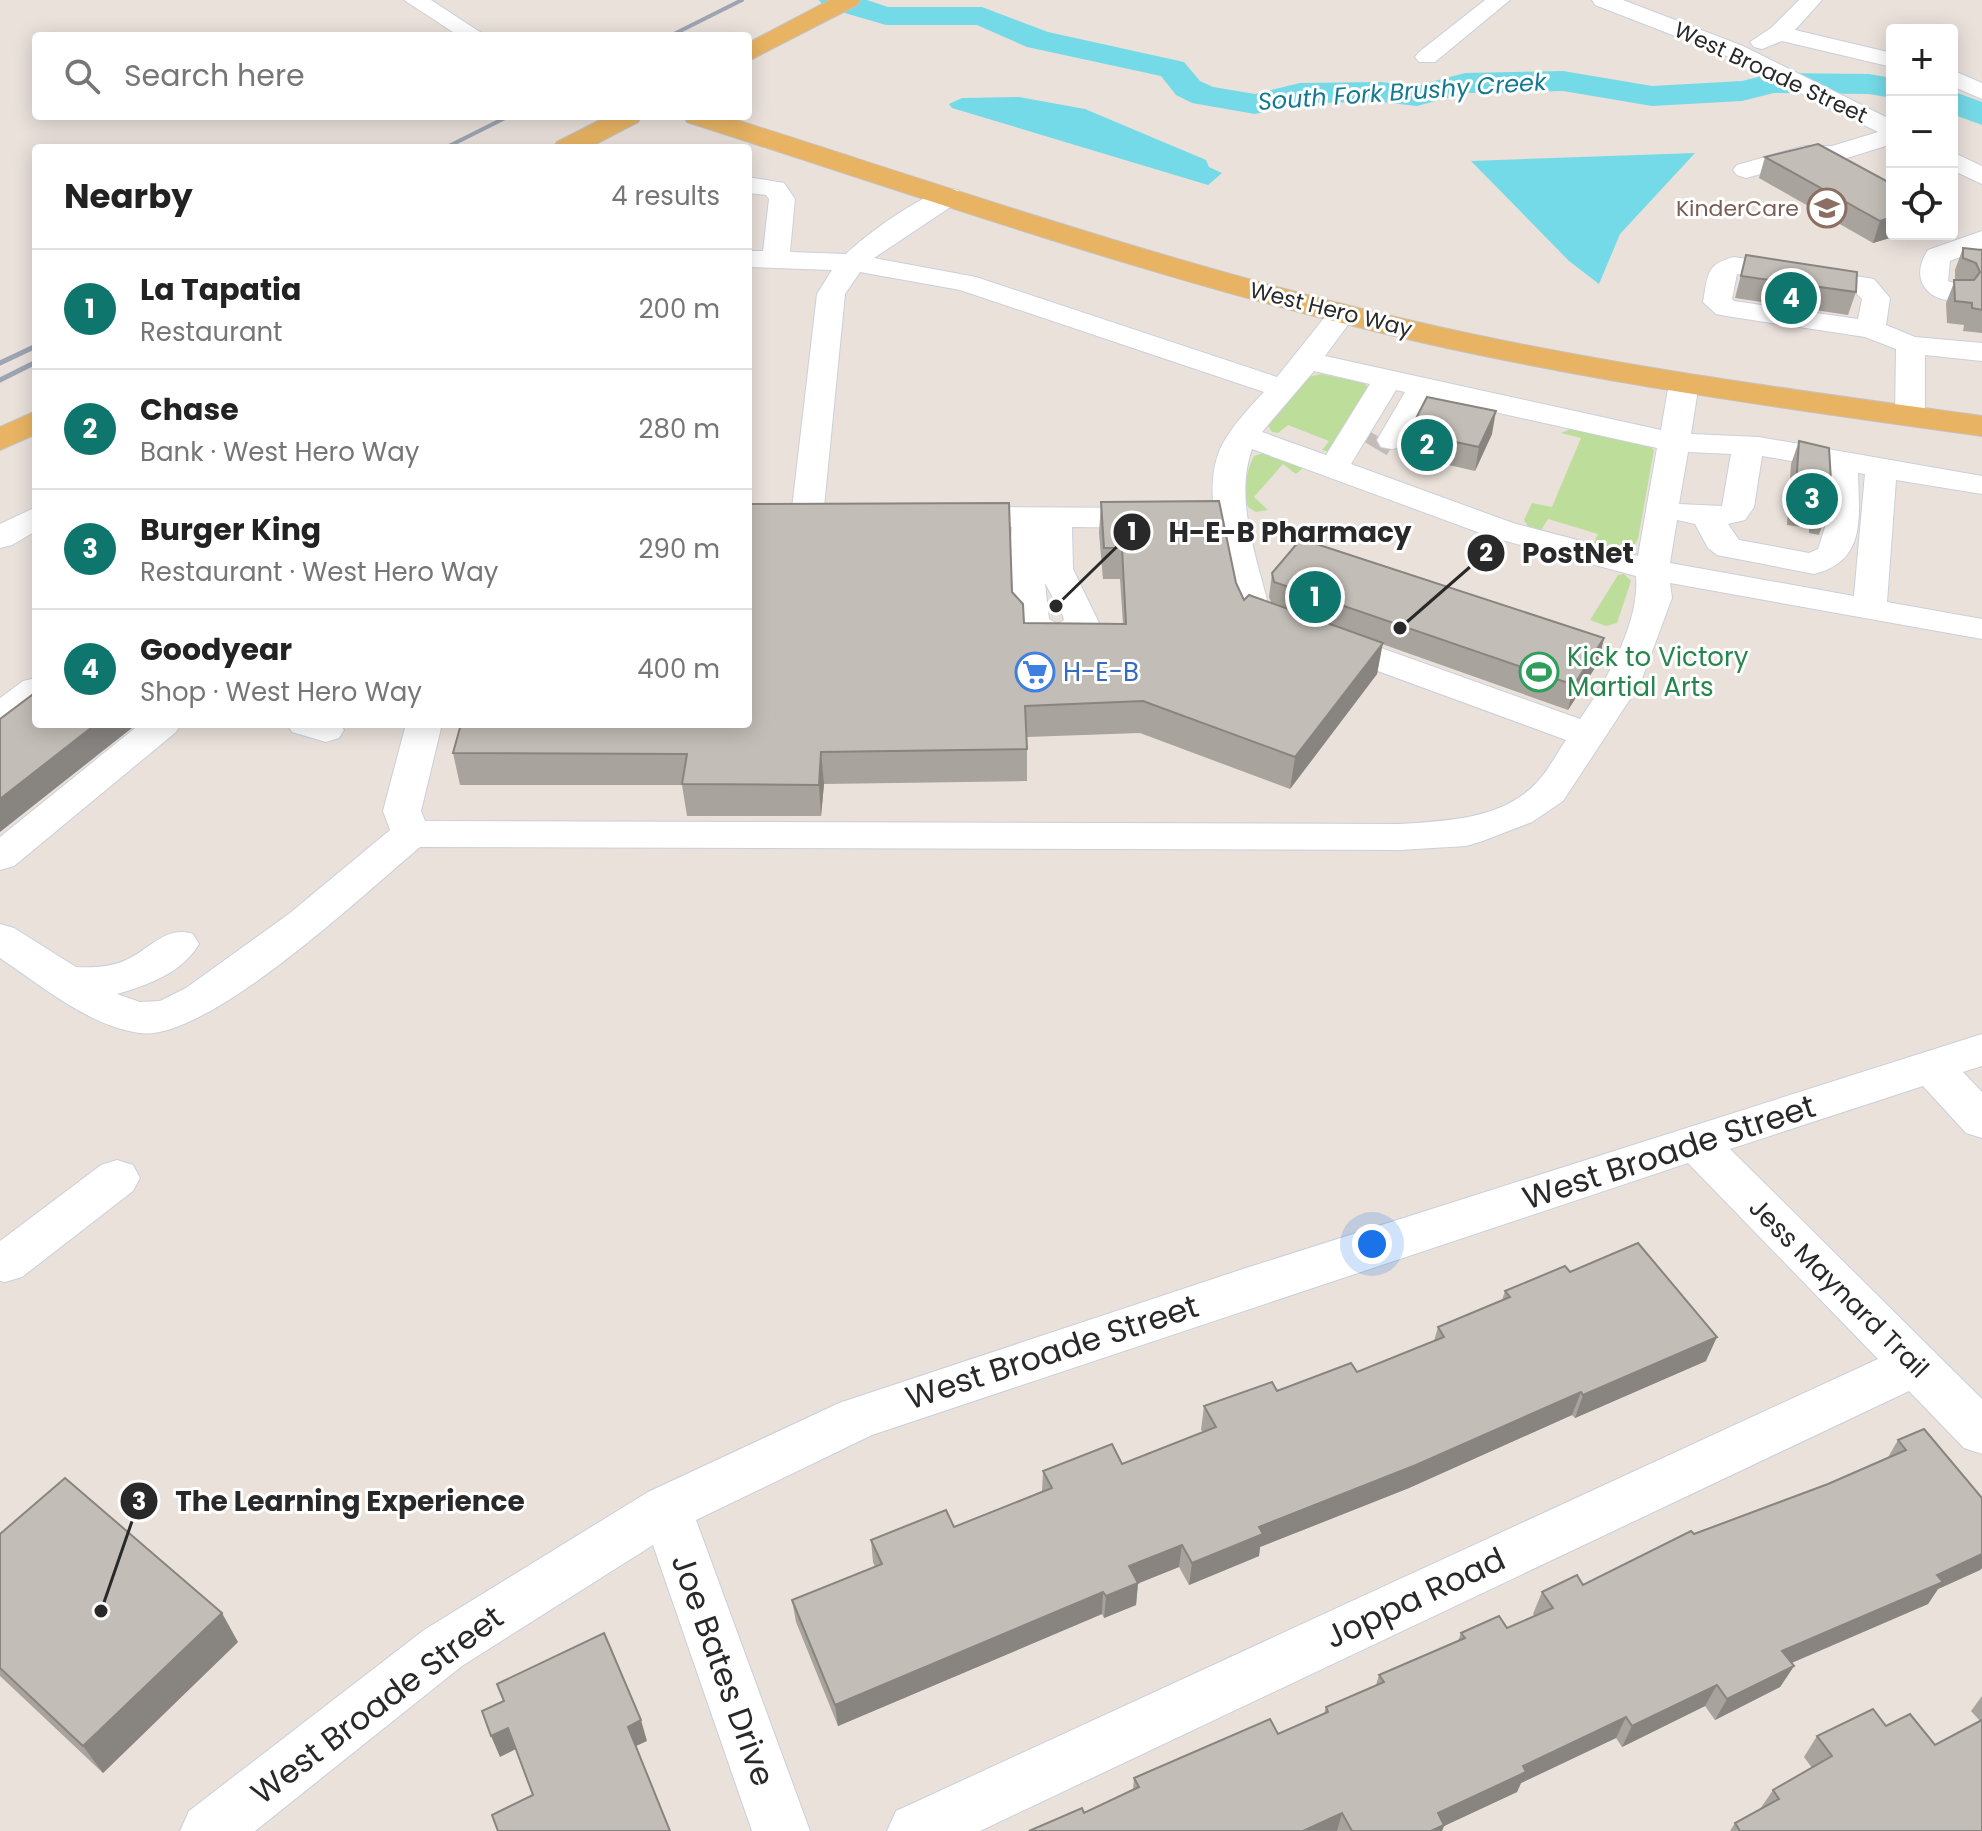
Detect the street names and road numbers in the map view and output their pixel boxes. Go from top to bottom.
street label: West Broade Street [1669,14,1872,131]
street label: West Hero Way [1246,274,1416,345]
street label: West Broade Street [1517,1083,1821,1220]
street label: Jess Maynard Trail [1741,1190,1937,1386]
street label: West Broade Street [900,1283,1204,1420]
street label: Joppa Road [1317,1536,1512,1659]
street label: Joe Bates Drive [661,1547,786,1792]
street label: West Broade Street [241,1595,512,1814]

